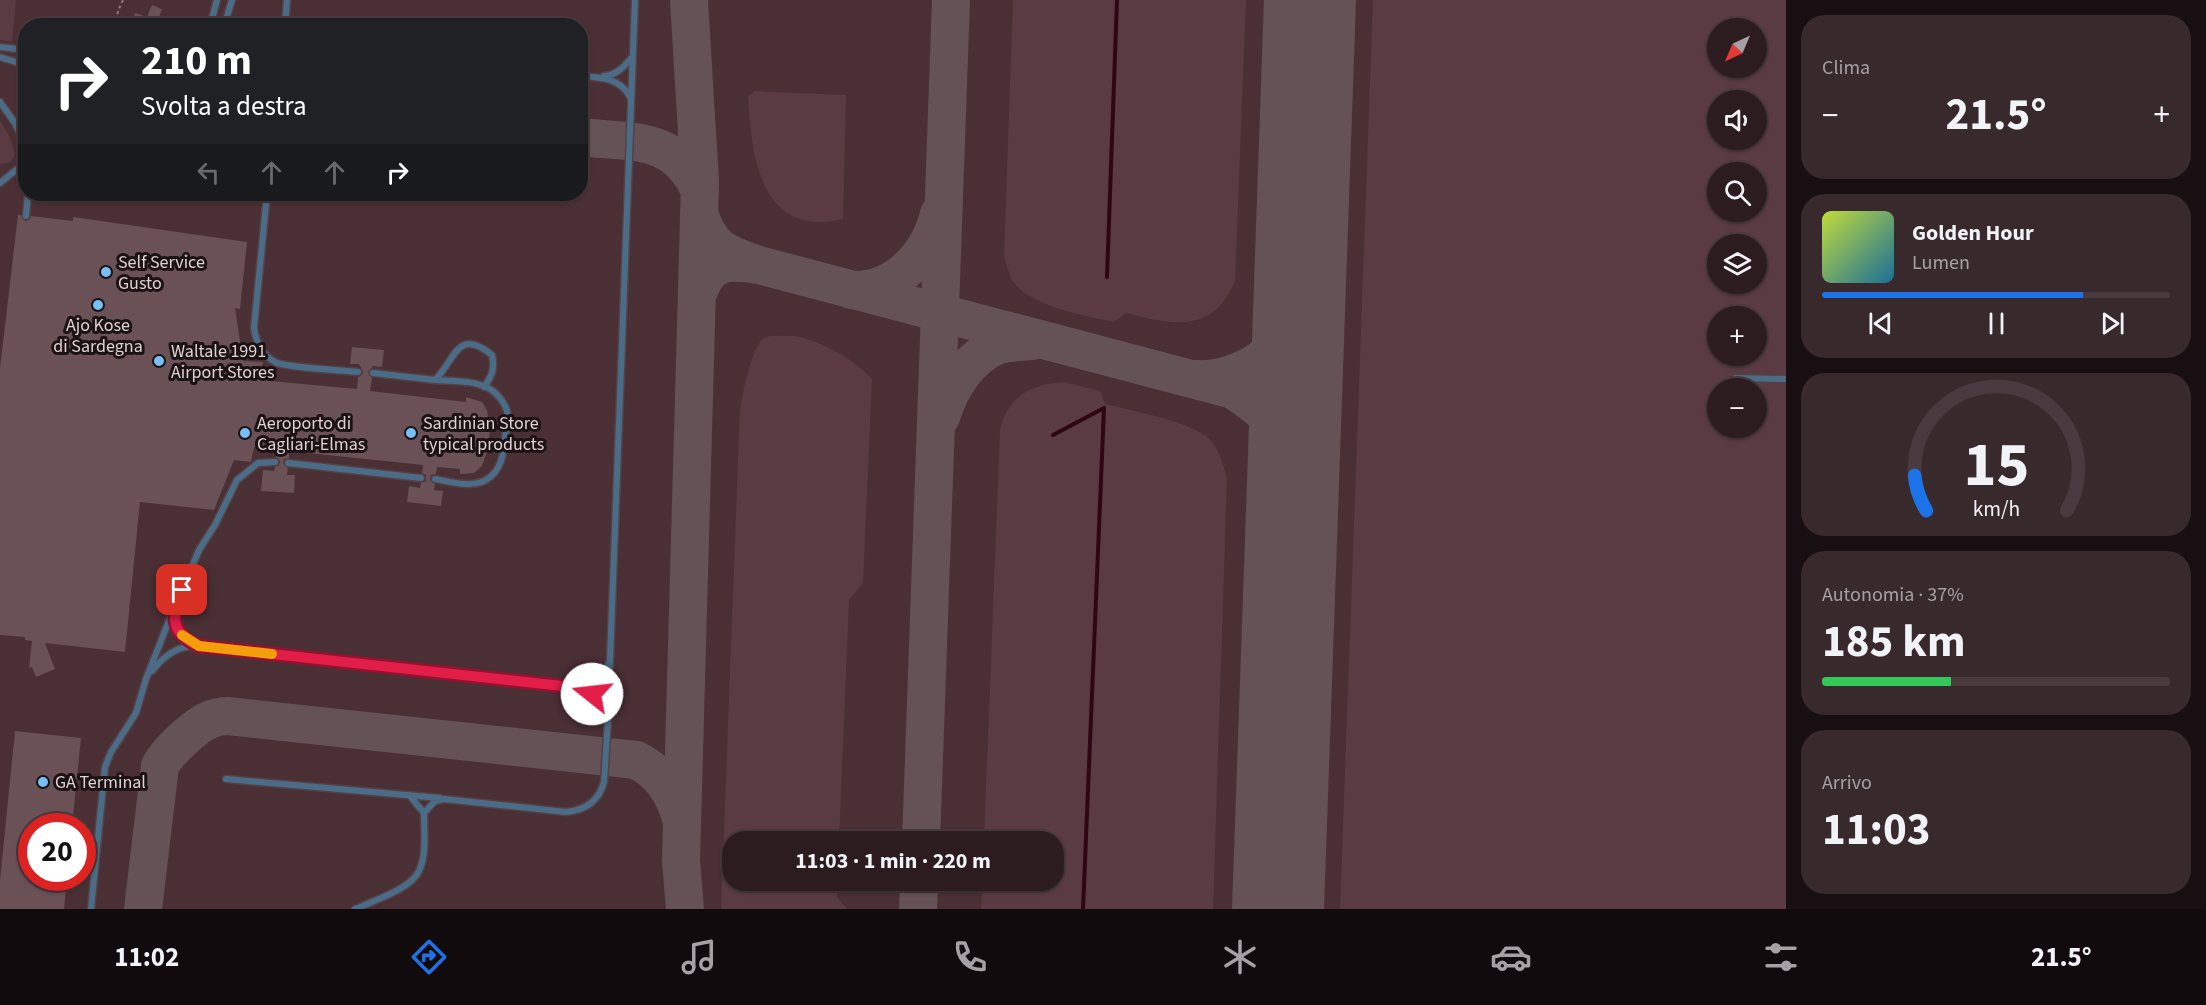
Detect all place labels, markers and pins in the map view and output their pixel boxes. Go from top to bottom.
place label: Self Service Gusto [118,250,205,296]
marker: Self Service Gusto [99,265,113,279]
marker: Ajo Kose di Sardegna [91,298,105,312]
place label: Ajo Kose di Sardegna [53,313,143,359]
place label: Waltale 1991 Airport Stores [171,339,274,385]
marker: Waltale 1991 Airport Stores [152,354,166,368]
place label: Aeroporto di Cagliari-Elmas [257,411,365,457]
place label: Sardinian Store typical products [423,411,544,457]
marker: Aeroporto di Cagliari-Elmas [238,426,252,440]
marker: Sardinian Store typical products [404,426,418,440]
pin [156,564,207,615]
place label: GA Terminal [55,770,146,795]
marker: GA Terminal [36,775,50,789]

